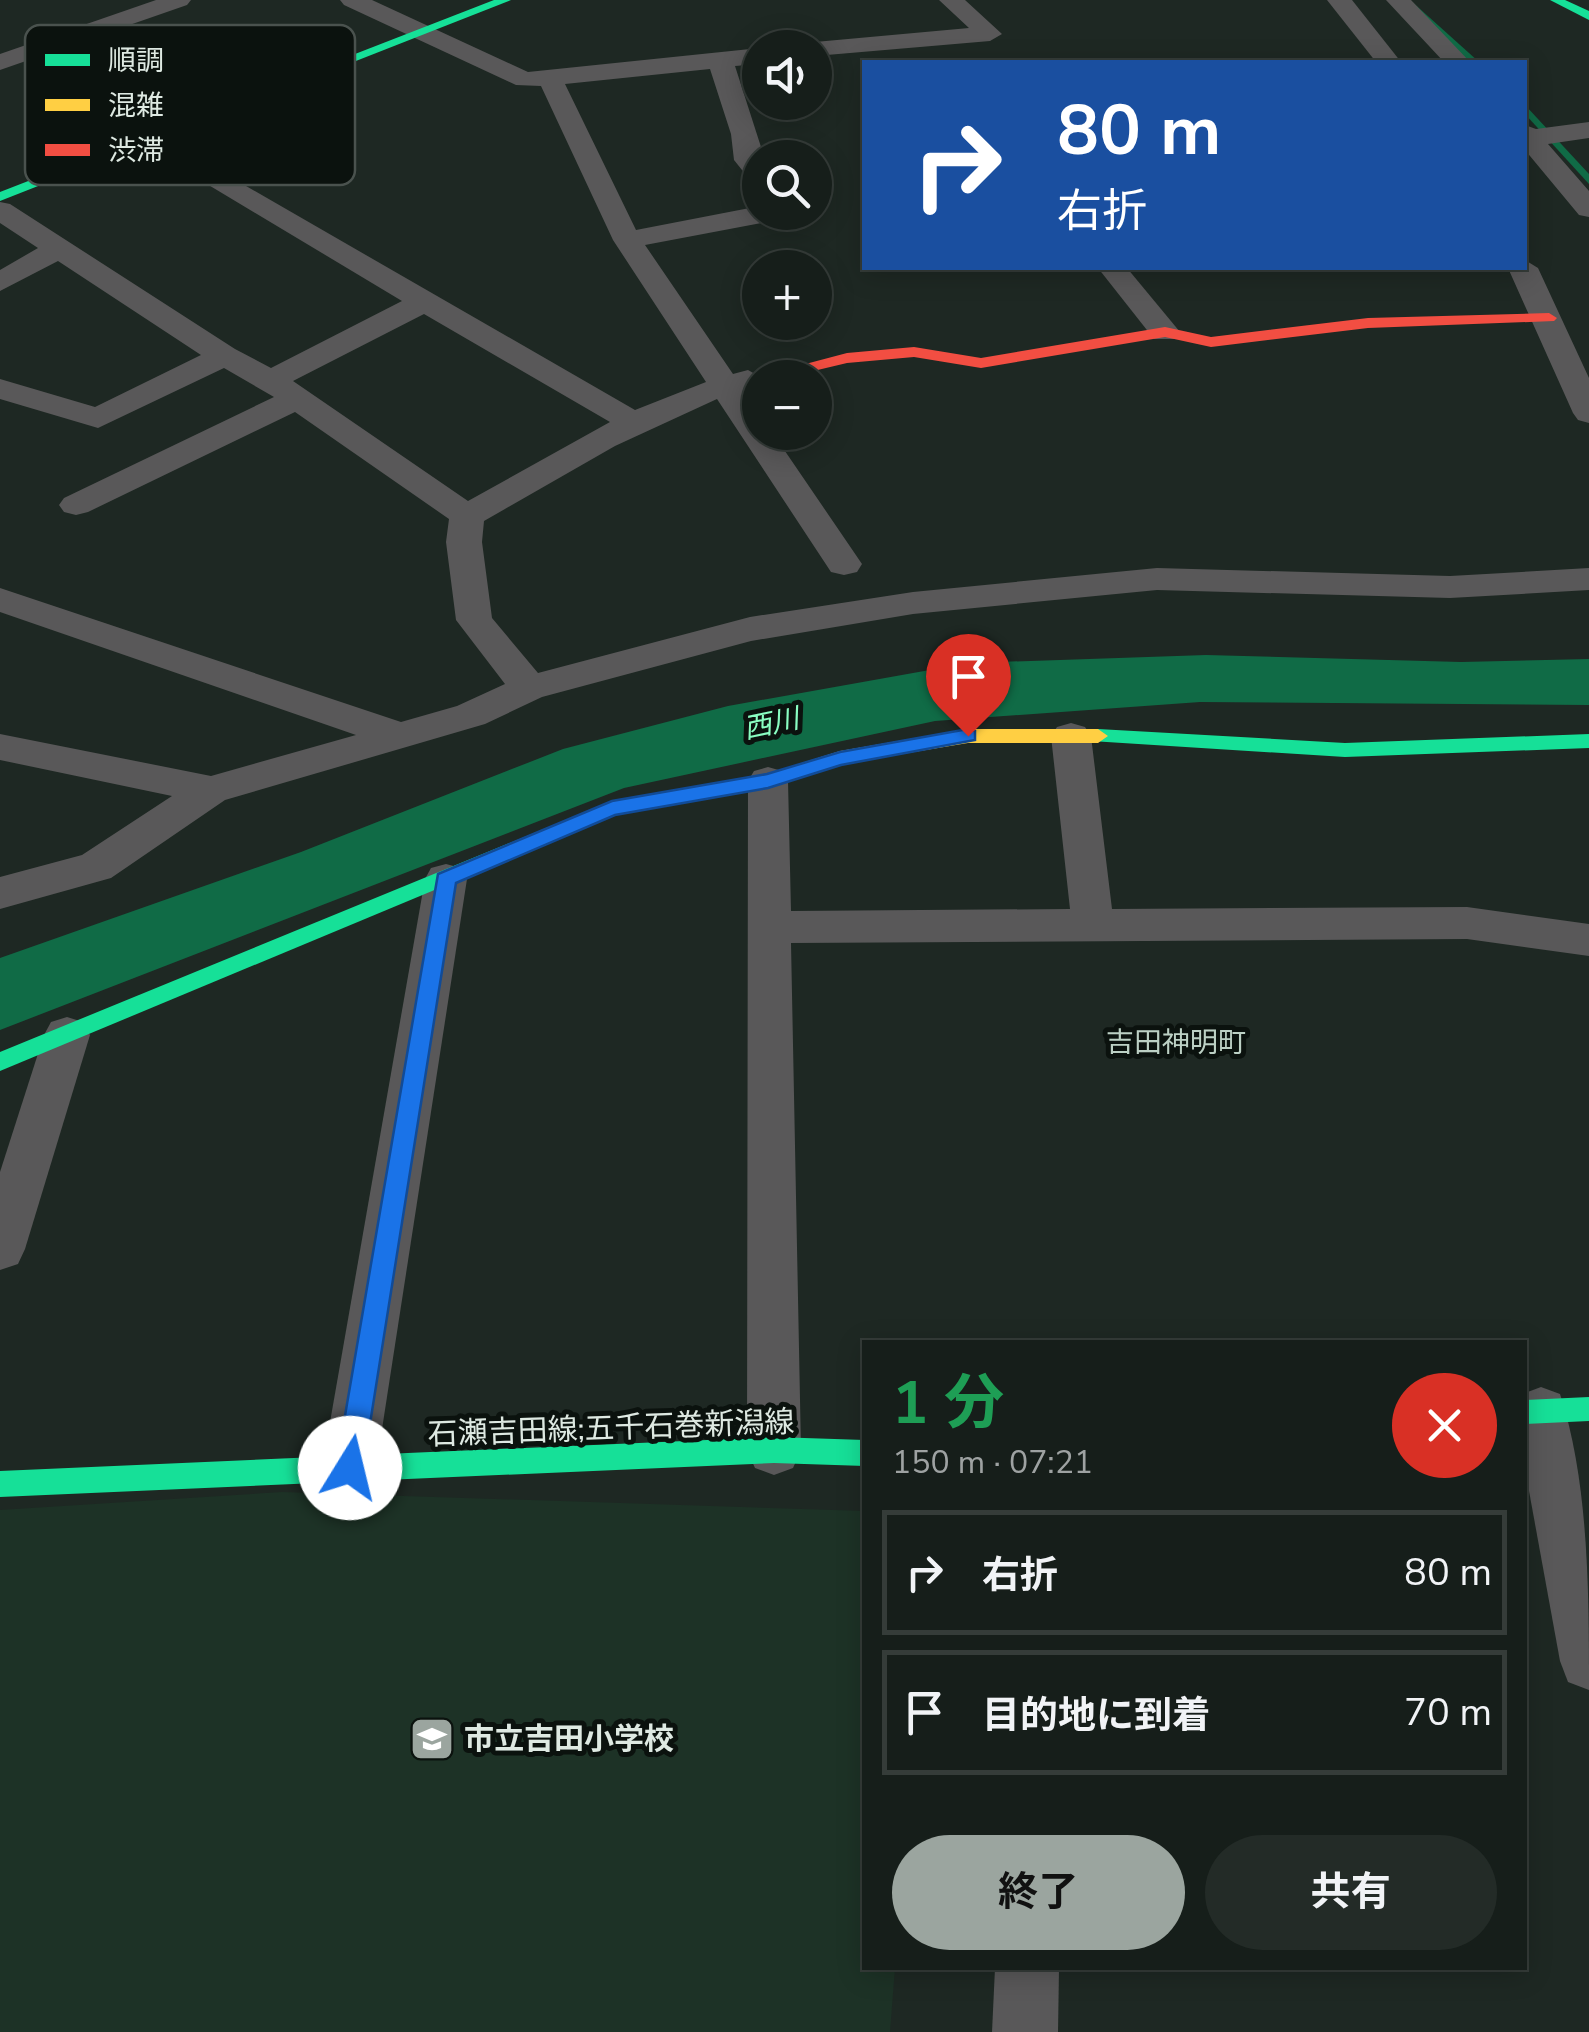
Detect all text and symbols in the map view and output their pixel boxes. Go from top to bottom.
legend [25,25,355,185]
map controls [742,30,832,450]
button: sound [742,30,832,120]
text: 順調 [108,42,164,80]
text: 80 m [1057,83,1221,179]
text: 混雑 [108,87,164,125]
icon: right [892,100,1022,230]
text: 渋滞 [108,132,164,170]
button: search [742,140,832,230]
text: 右折 [1057,181,1147,242]
button: + [742,250,832,340]
button: − [742,360,832,450]
pin [926,634,1011,737]
icon: arrive [941,649,996,704]
water label: 西川 [740,699,805,748]
district label: 吉田神明町 [1106,1024,1246,1062]
text: 1 分 [892,1362,1004,1444]
button: close [1392,1373,1497,1478]
street label: 石瀬吉田線;五千石巻新潟線 [427,1402,795,1455]
position arrow [298,1416,402,1520]
text: 150 m · 07:21 [892,1441,1093,1484]
icon: right [897,1545,952,1600]
text: 80 m [1404,1547,1492,1598]
text: 右折 [982,1550,1058,1601]
icon: arrive [897,1685,952,1740]
text: 70 m [1404,1687,1492,1738]
text: 目的地に到着 [982,1690,1210,1741]
school or university icon: 市立吉田小学校 [409,1716,455,1762]
place label: 市立吉田小学校 [464,1719,674,1760]
button: 終了 [892,1835,1185,1950]
button: 共有 [1205,1835,1497,1950]

